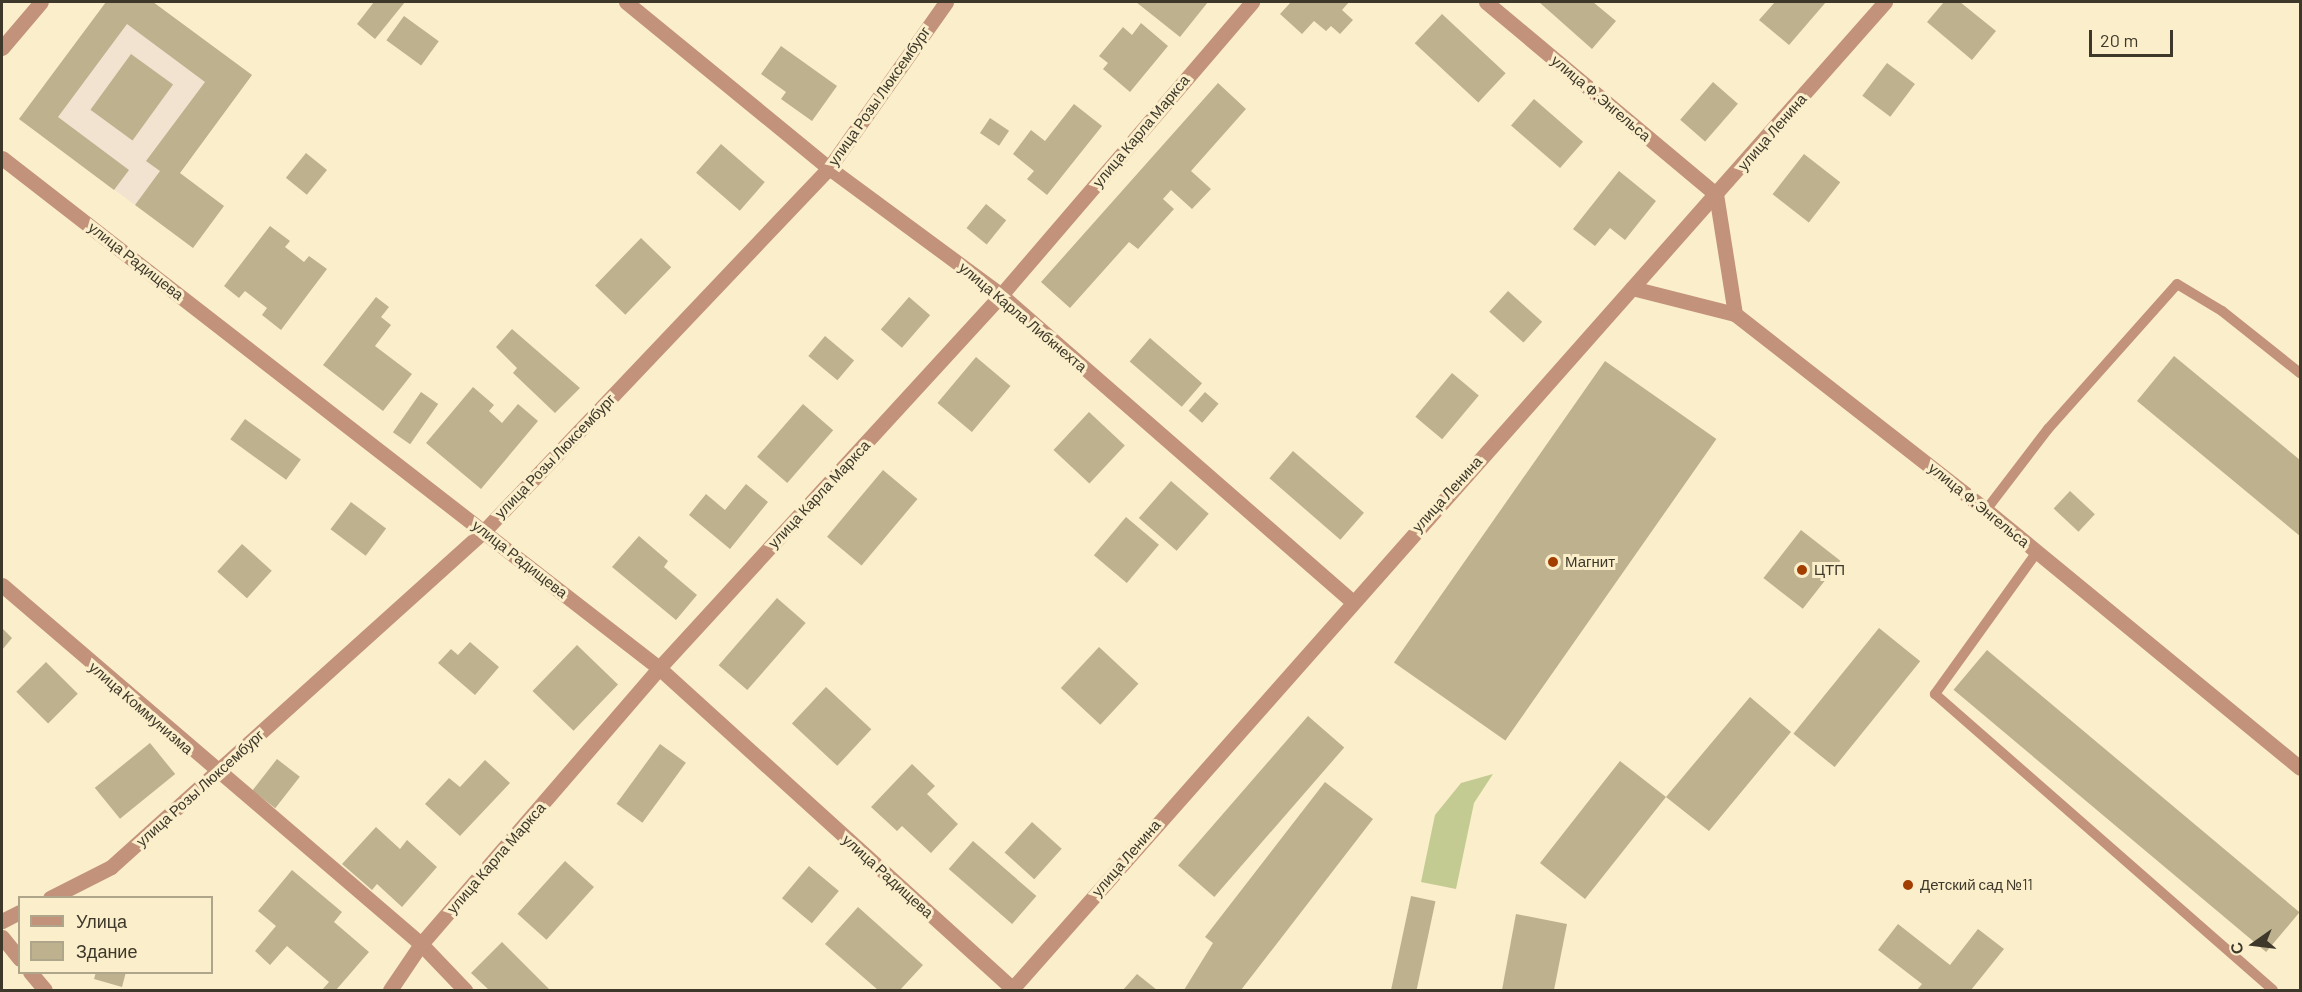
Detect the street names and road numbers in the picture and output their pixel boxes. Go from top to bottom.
street label: улица Розы Люксембург [824,23,934,169]
street label: улица Ф.Энгельса [1548,51,1654,145]
street label: улица Карла Маркса [1089,71,1193,191]
street label: улица Ленина [1734,90,1810,174]
street label: улица Радищева [85,218,187,304]
street label: улица Карла Либкнехта [955,258,1091,376]
street label: улица Розы Люксембург [491,390,619,522]
street label: улица Карла Маркса [764,436,874,552]
street label: улица Ленина [1408,452,1486,536]
street label: улица Ф.Энгельса [1925,459,2033,551]
street label: улица Радищева [469,516,571,602]
street label: улица Коммунизма [85,658,197,758]
street label: улица Розы Люксембург [132,726,268,850]
street label: улица Карла Маркса [443,799,549,917]
street label: улица Ленина [1088,816,1164,900]
street label: улица Радищева [839,831,937,921]

